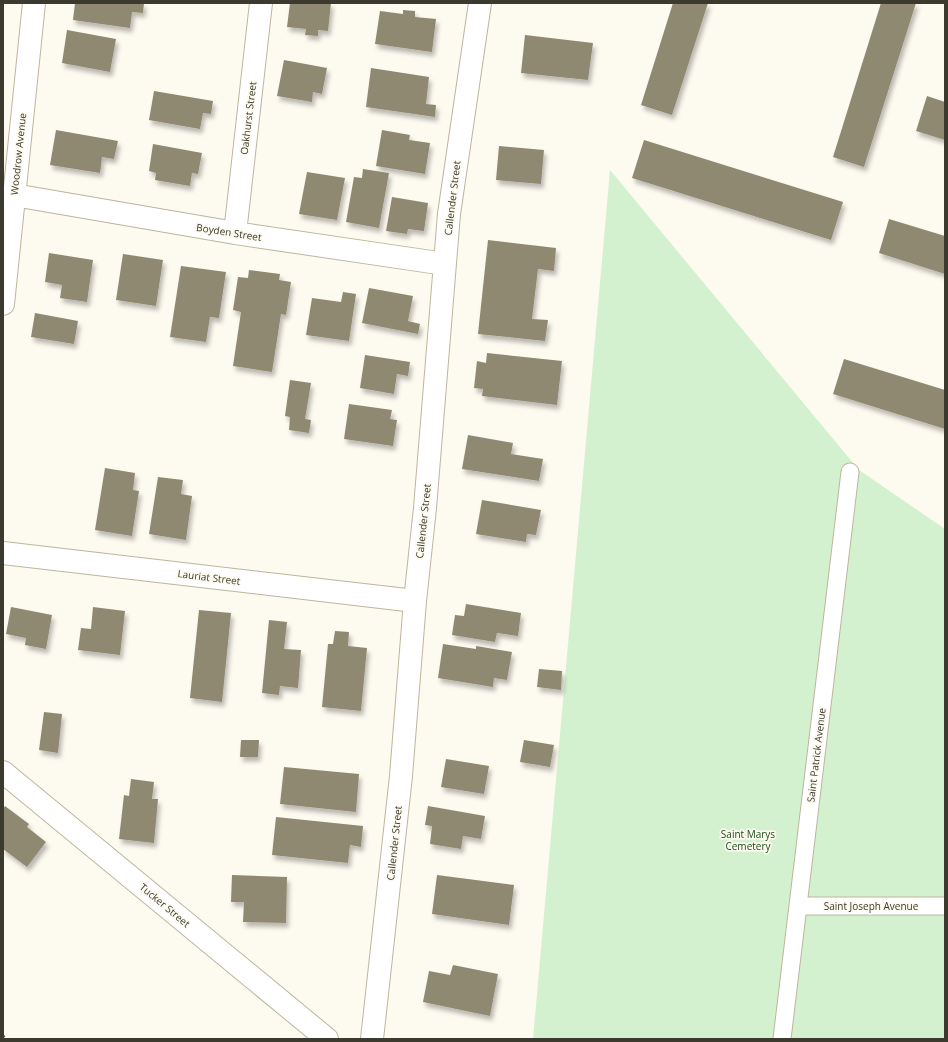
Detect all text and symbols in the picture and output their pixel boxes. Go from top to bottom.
street label: Oakhurst Street [237,80,259,155]
street label: Woodrow Avenue [7,112,29,196]
street label: Callender Street [440,159,464,236]
street label: Boyden Street [195,220,263,244]
street label: Callender Street [412,483,434,559]
street label: Lauriat Street [177,566,242,588]
street label: Saint Patrick Avenue [803,707,829,803]
street label: Callender Street [383,805,405,881]
park label: Saint Marys Cemetery [721,827,775,853]
street label: Tucker Street [137,880,194,931]
street label: Saint Joseph Avenue [824,899,919,913]

